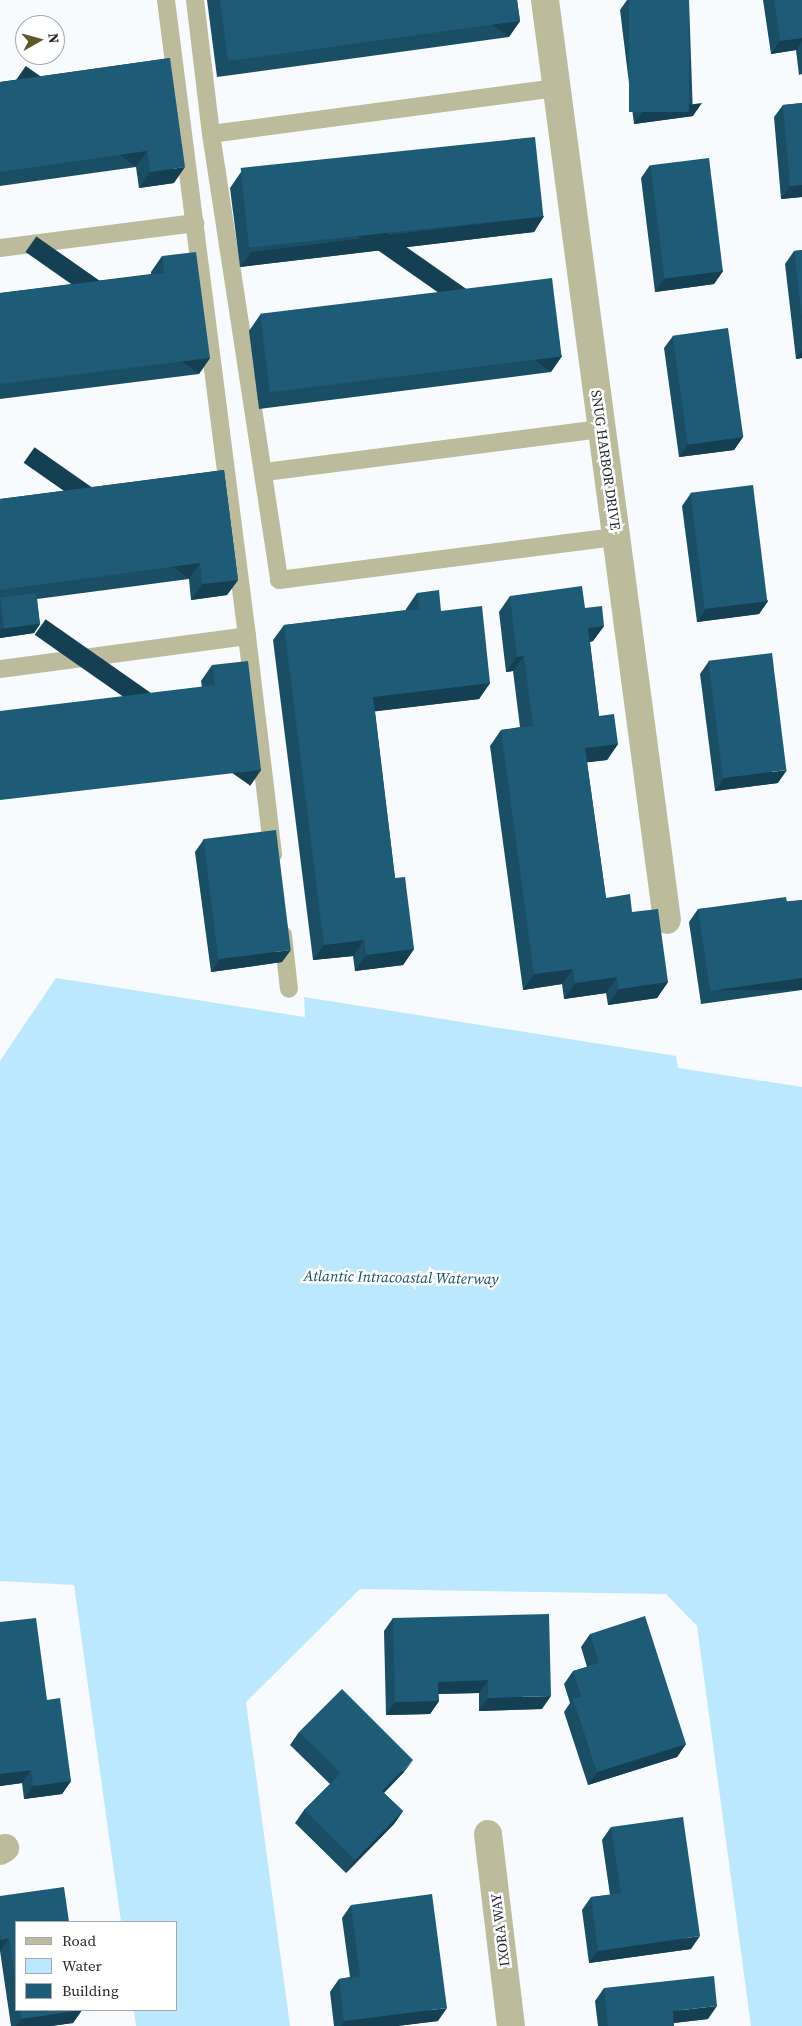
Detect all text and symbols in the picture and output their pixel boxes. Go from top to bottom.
north arrow [15,15,65,65]
text: N [43,32,64,45]
street label: SNUG HARBOR DRIVE [588,389,624,531]
water label: Atlantic Intracoastal Waterway [303,1266,499,1288]
street label: IXORA WAY [487,1892,513,1968]
legend [15,1921,178,2011]
text: Road [62,1930,96,1951]
text: Water [62,1955,102,1976]
text: Building [62,1980,119,2001]

